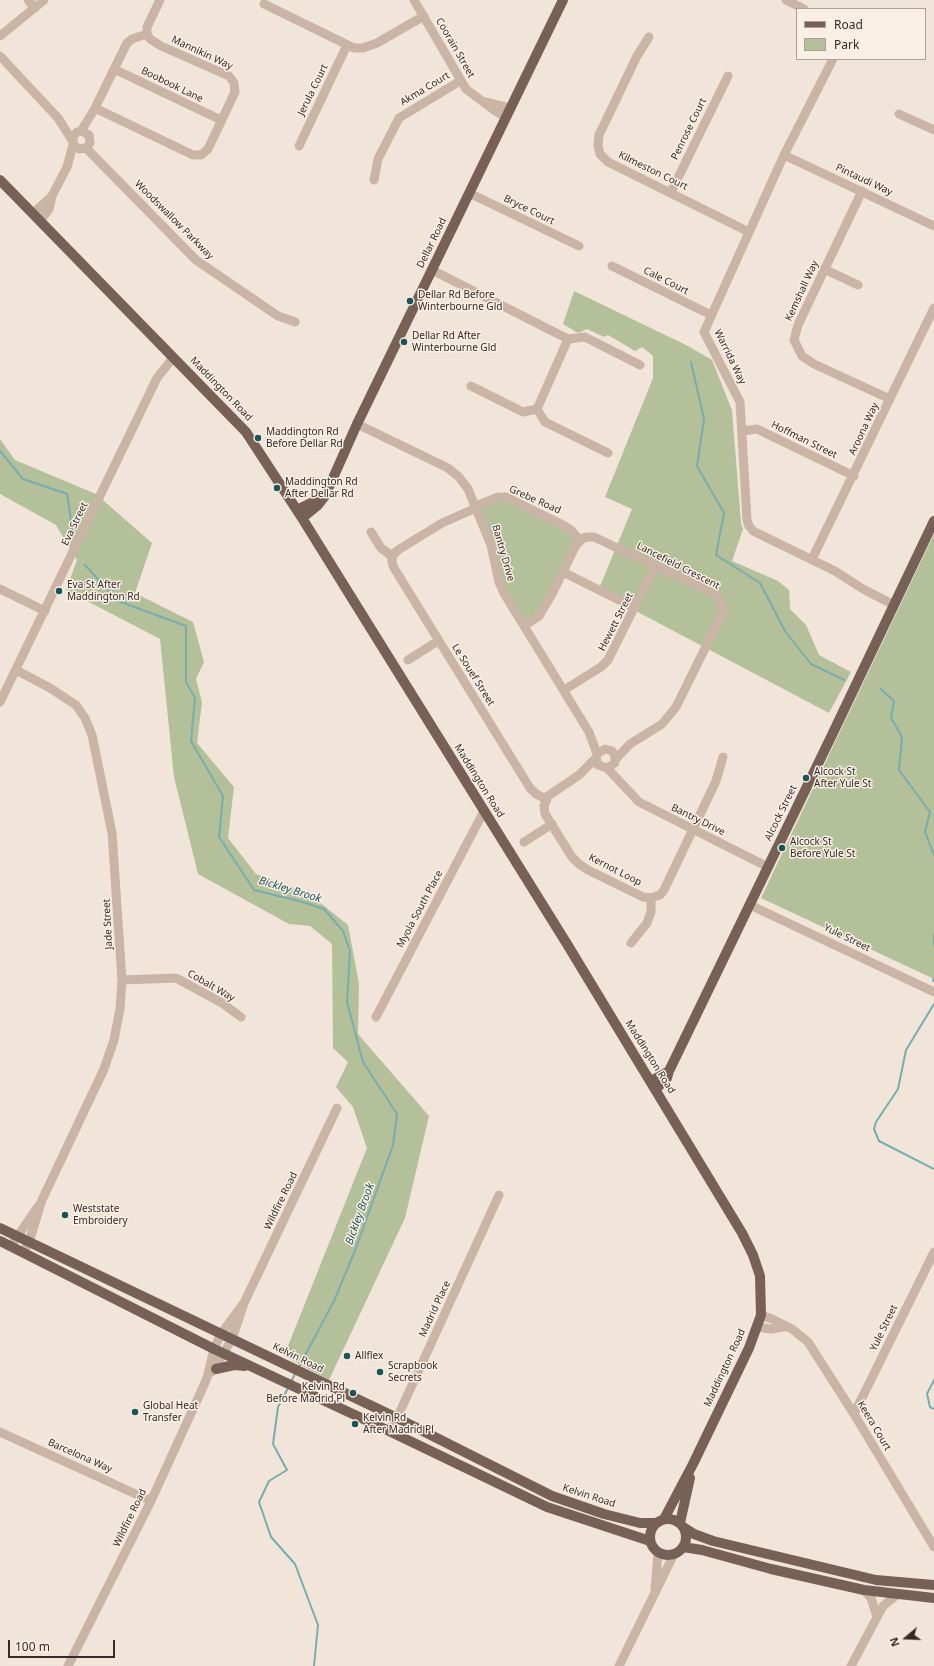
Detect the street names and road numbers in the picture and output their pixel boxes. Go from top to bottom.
street label: Coorain Street [433,16,477,80]
street label: Mannikin Way [169,34,235,72]
street label: Jerula Court [295,62,331,118]
street label: Boobook Lane [139,65,205,105]
street label: Akma Court [398,70,452,108]
street label: Penrose Court [669,96,709,162]
street label: Kilmeston Court [616,149,690,193]
street label: Pintaudi Way [834,162,894,198]
street label: Woodswallow Parkway [132,178,216,262]
street label: Bryce Court [502,193,556,227]
street label: Dellar Road [415,216,449,270]
street label: Kemshall Way [783,259,821,323]
street label: Cale Court [641,265,691,297]
street label: Warrida Way [712,328,748,386]
street label: Maddington Road [187,354,255,424]
street label: Aroona Way [847,401,881,457]
street label: Hoffman Street [769,419,839,461]
street label: Grebe Road [507,483,563,517]
street label: Eva Street [59,500,91,548]
street label: Bantry Drive [489,523,517,583]
street label: Lancefield Crescent [635,540,721,592]
street label: Hewett Street [596,591,636,653]
street label: Le Souef Street [449,642,497,708]
street label: Maddington Road [452,742,506,820]
street label: Alcock Street [762,783,800,843]
street label: Bantry Drive [669,802,727,838]
street label: Kernot Loop [586,852,644,888]
street label: Myola South Place [395,868,445,950]
street label: Jade Street [101,898,115,950]
street label: Yule Street [822,922,872,954]
street label: Cobalt Way [185,968,237,1004]
street label: Maddington Road [623,1018,677,1096]
street label: Wildfire Road [262,1170,300,1232]
street label: Madrid Place [417,1279,453,1339]
street label: Yule Street [868,1303,900,1353]
street label: Maddington Road [702,1327,748,1409]
street label: Kelvin Road [271,1341,325,1375]
street label: Keera Court [854,1399,894,1453]
street label: Barcelona Way [46,1436,114,1476]
street label: Kelvin Road [561,1482,617,1510]
street label: Wildfire Road [111,1487,149,1549]

